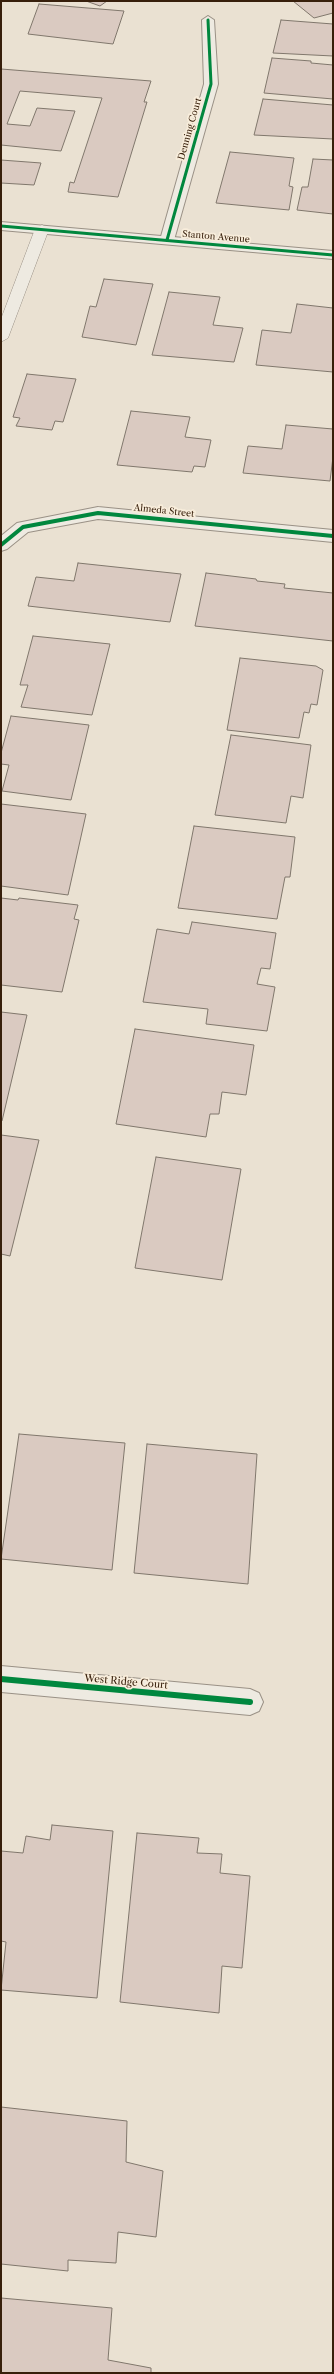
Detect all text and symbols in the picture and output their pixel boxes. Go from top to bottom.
street label: Denning Court [176,97,204,161]
street label: Stanton Avenue [182,229,250,245]
street label: Almeda Street [133,502,195,520]
street label: West Ridge Court [84,1672,168,1692]

